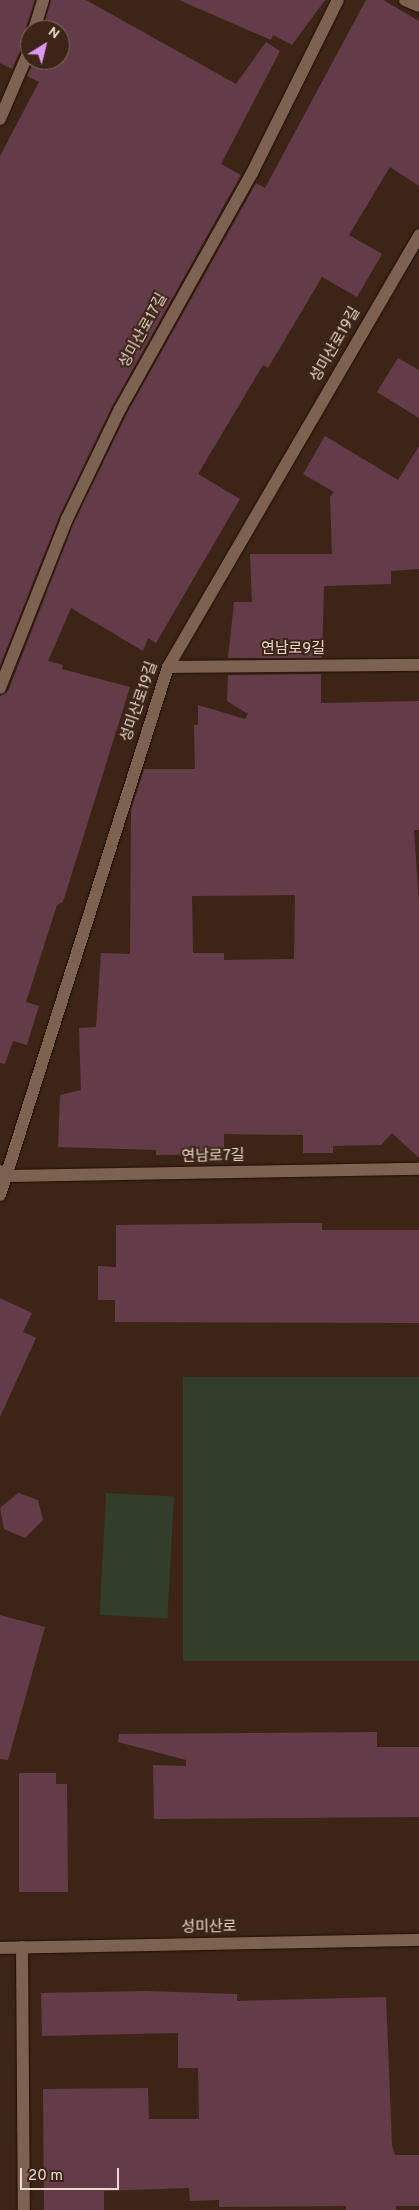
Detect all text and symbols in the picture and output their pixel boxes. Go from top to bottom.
north arrow [20,20,70,70]
text: N [44,23,63,43]
street label: 성미산로17길 [116,291,172,371]
street label: 성미산로19길 [307,304,365,386]
street label: 연남로9길 [261,641,325,659]
street label: 성미산로19길 [118,660,162,744]
street label: 연남로7길 [181,1147,245,1167]
street label: 성미산로 [181,1919,237,1937]
scale bar [22,2158,121,2190]
text: 20 m [28,2167,63,2186]

